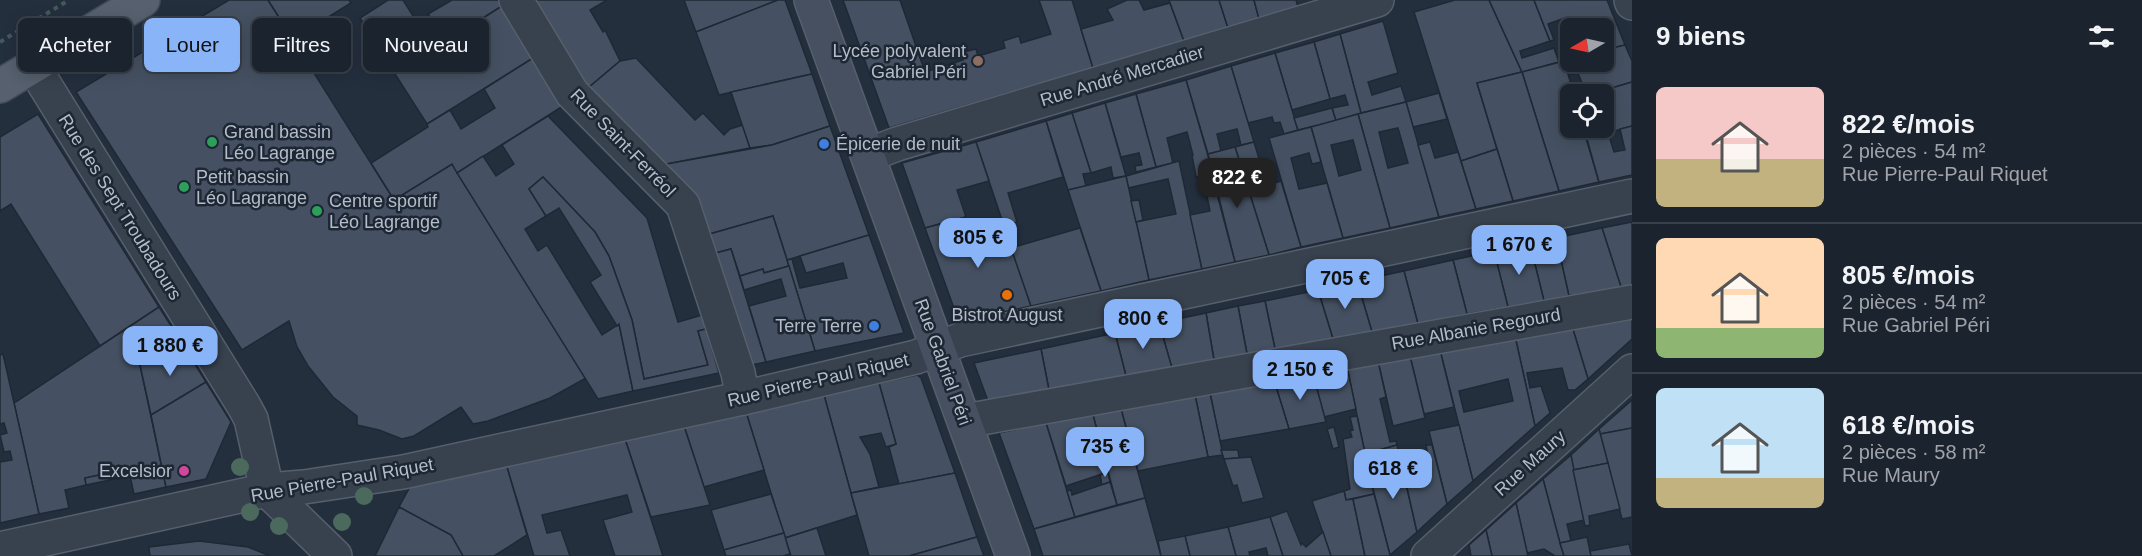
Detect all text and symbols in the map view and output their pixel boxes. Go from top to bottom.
chip: Acheter [18,18,132,72]
chip: Louer [144,18,240,72]
chip: Filtres [252,18,351,72]
chip: Nouveau [363,18,489,72]
north arrow [1560,18,1614,72]
map controls [1560,18,1614,138]
icon: filters [2085,20,2118,53]
text: 9 biens [1656,21,1746,51]
place label: Lycée polyvalent Gabriel Péri [833,41,966,82]
street label: Rue André Mercadier [1038,42,1206,110]
marker: Lycée polyvalent Gabriel Péri [971,54,985,68]
button: locate [1560,84,1614,138]
street label: Rue Saint-Ferréol [566,85,680,201]
text: 822 €/mois [1842,109,1975,139]
street label: Rue des Sept Troubadours [55,110,185,304]
icon: home [1704,111,1776,183]
place label: Grand bassin Léo Lagrange [224,122,335,163]
place label: Épicerie de nuit [836,134,960,154]
marker: Grand bassin Léo Lagrange [205,135,219,149]
marker: Épicerie de nuit [817,137,831,151]
text: 2 pièces · 54 m² [1842,140,1985,162]
pin: 822 € [1195,158,1279,209]
text: Rue Pierre-Paul Riquet [1842,163,2048,185]
text: 822 € [1212,166,1262,188]
place label: Petit bassin Léo Lagrange [196,167,307,208]
marker: Petit bassin Léo Lagrange [177,180,191,194]
place label: Centre sportif Léo Lagrange [329,191,440,232]
marker: Centre sportif Léo Lagrange [310,204,324,218]
pin: 805 € [936,218,1020,269]
pin: 1 670 € [1464,225,1574,276]
text: 805 € [953,226,1003,248]
text: 1 670 € [1486,233,1552,255]
pin: 705 € [1303,259,1387,310]
text: 805 €/mois [1842,260,1975,290]
icon: home [1704,262,1776,334]
text: 705 € [1320,267,1370,289]
marker: Bistrot August [1000,288,1014,302]
text: 2 pièces · 54 m² [1842,291,1985,313]
street label: Rue Gabriel Péri [911,296,975,428]
pin: 800 € [1101,299,1185,350]
street label: Rue Albanie Regourd [1390,304,1562,354]
place label: Bistrot August [951,305,1063,325]
text: 800 € [1118,307,1168,329]
text: Rue Gabriel Péri [1842,314,1990,336]
place label: Terre Terre [775,316,862,336]
marker: Terre Terre [867,319,881,333]
pin: 1 880 € [115,326,225,377]
text: 1 880 € [137,334,203,356]
street label: Rue Pierre-Paul Riquet [726,349,910,411]
pin: 2 150 € [1245,350,1355,401]
text: 2 150 € [1267,358,1333,380]
text: 618 €/mois [1842,410,1975,440]
icon: home [1704,412,1776,484]
street label: Rue Maury [1491,426,1569,500]
pin: 735 € [1063,427,1147,478]
text: 735 € [1080,435,1130,457]
text: 2 pièces · 58 m² [1842,441,1985,463]
pin: 618 € [1351,449,1435,500]
street label: Rue Pierre-Paul Riquet [249,454,435,506]
text: 618 € [1368,457,1418,479]
place label: Excelsior [99,461,172,481]
marker: Excelsior [177,464,191,478]
text: Rue Maury [1842,464,1940,486]

